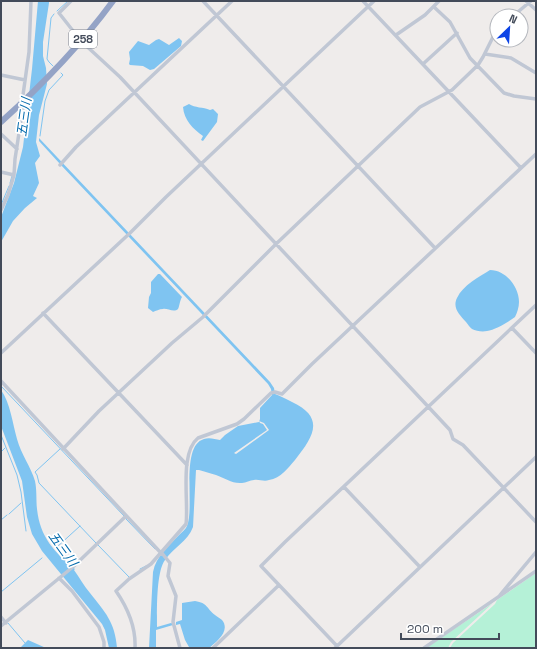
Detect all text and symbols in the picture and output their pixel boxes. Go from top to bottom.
north arrow [489,8,529,48]
text: N [507,11,520,27]
road number: 258 [69,30,97,48]
water label: 五三川 [13,95,35,138]
water label: 五三川 [45,528,83,571]
scale bar [401,615,499,641]
text: 200 m [407,621,443,637]

